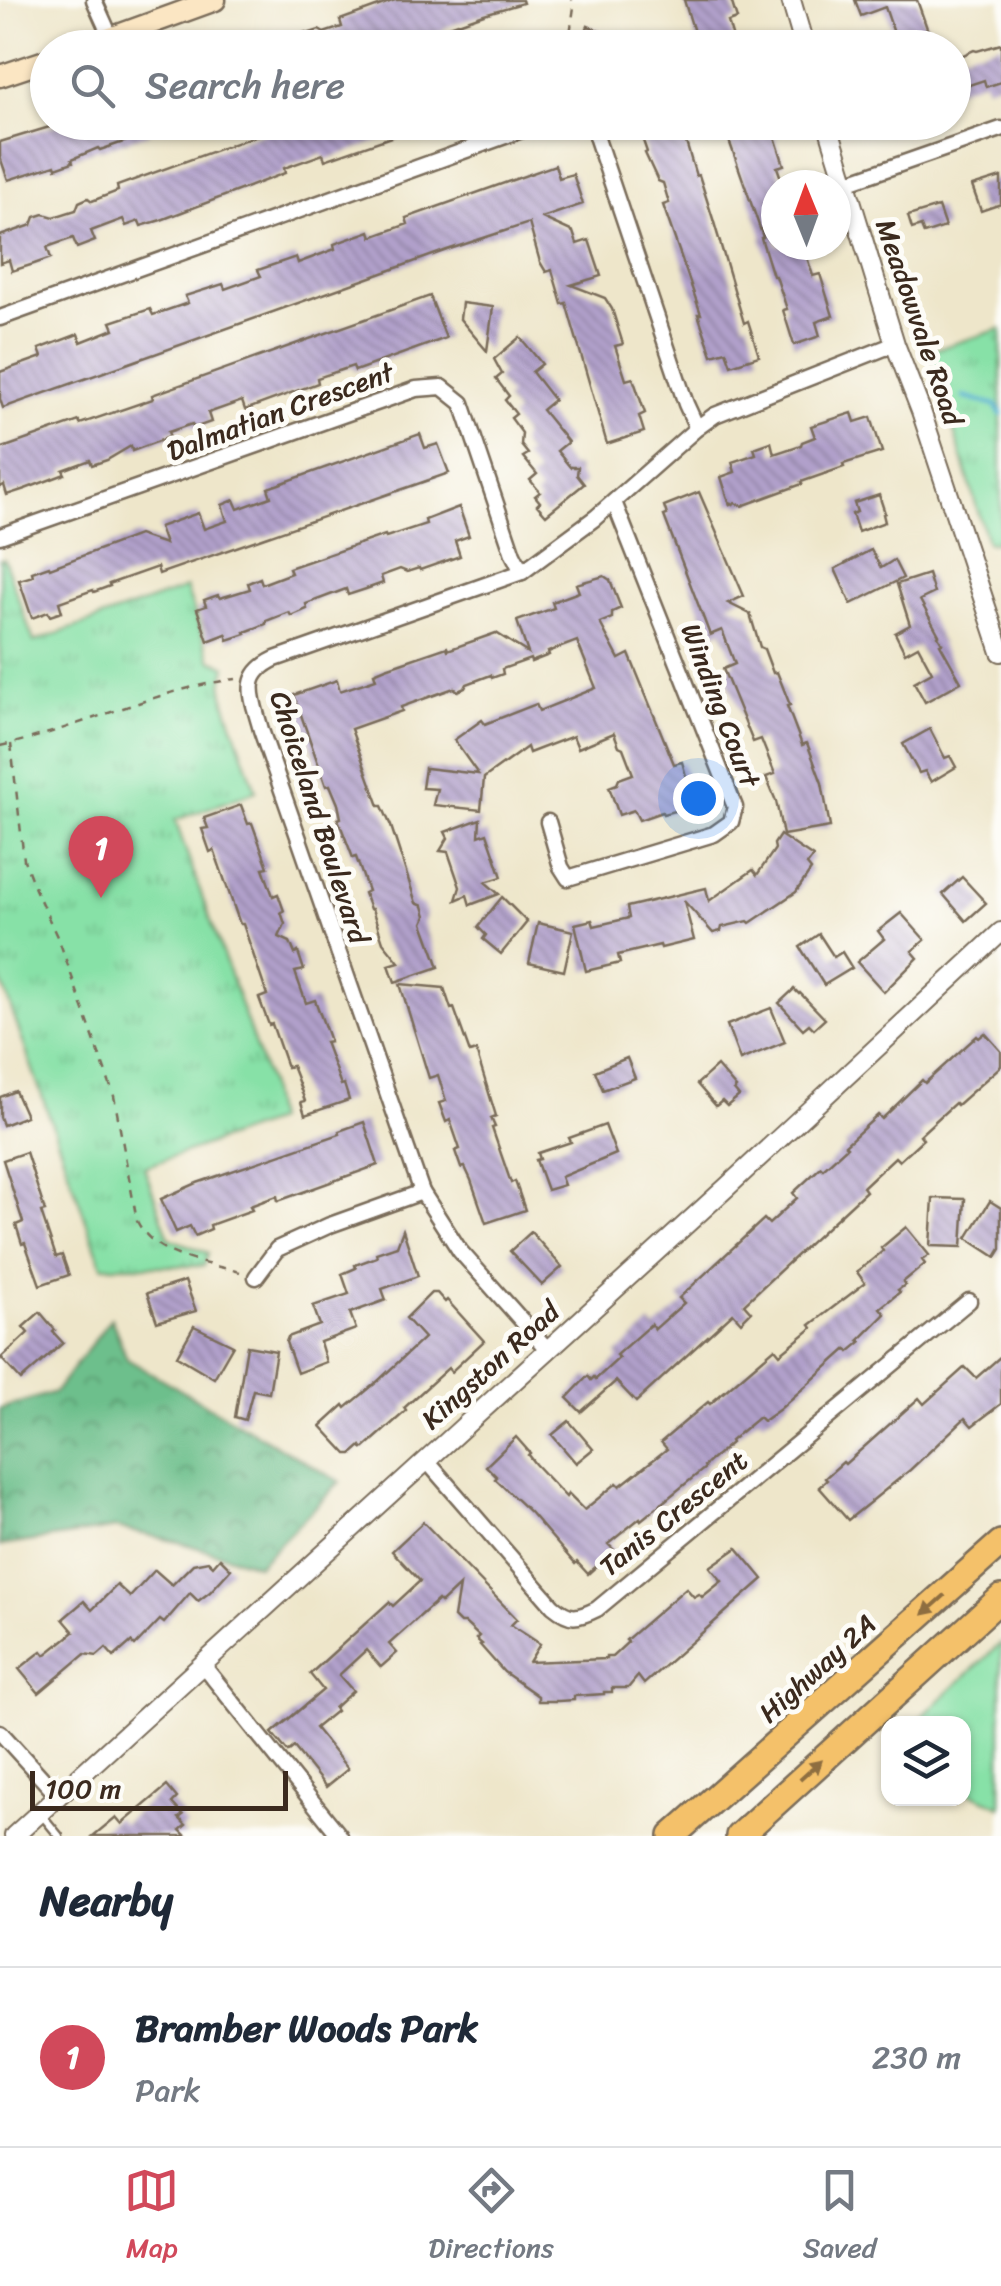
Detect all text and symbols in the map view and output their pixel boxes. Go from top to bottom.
search box [30,30,971,140]
text: Search here [145,52,345,119]
icon: search [65,58,120,113]
north arrow [761,170,851,260]
street label: Meadowvale Road [861,212,979,434]
street label: Dalmatian Crescent [160,347,402,475]
street label: Winding Court [667,616,775,796]
street label: Choiceland Boulevard [256,684,384,952]
your location [673,773,724,824]
pin: 1 [68,816,134,898]
street label: Kingston Road [409,1287,573,1442]
street label: Tanis Crescent [587,1437,759,1589]
one-way arrow [922,1593,946,1616]
street label: Highway 2A [747,1601,888,1735]
map controls [881,1716,971,1806]
button: layers [881,1716,971,1806]
one-way arrow [798,1760,823,1782]
text: 100 m [45,1764,121,1813]
scale bar [30,1766,288,1810]
text: Nearby [40,1864,173,1938]
text: Bramber Woods Park [135,1995,478,2062]
text: 1 [66,2029,79,2086]
text: 230 m [872,2029,961,2086]
text: Park [135,2062,201,2119]
tab: Map [124,2163,179,2272]
tab: Directions [428,2163,554,2272]
tab: Saved [803,2163,877,2272]

